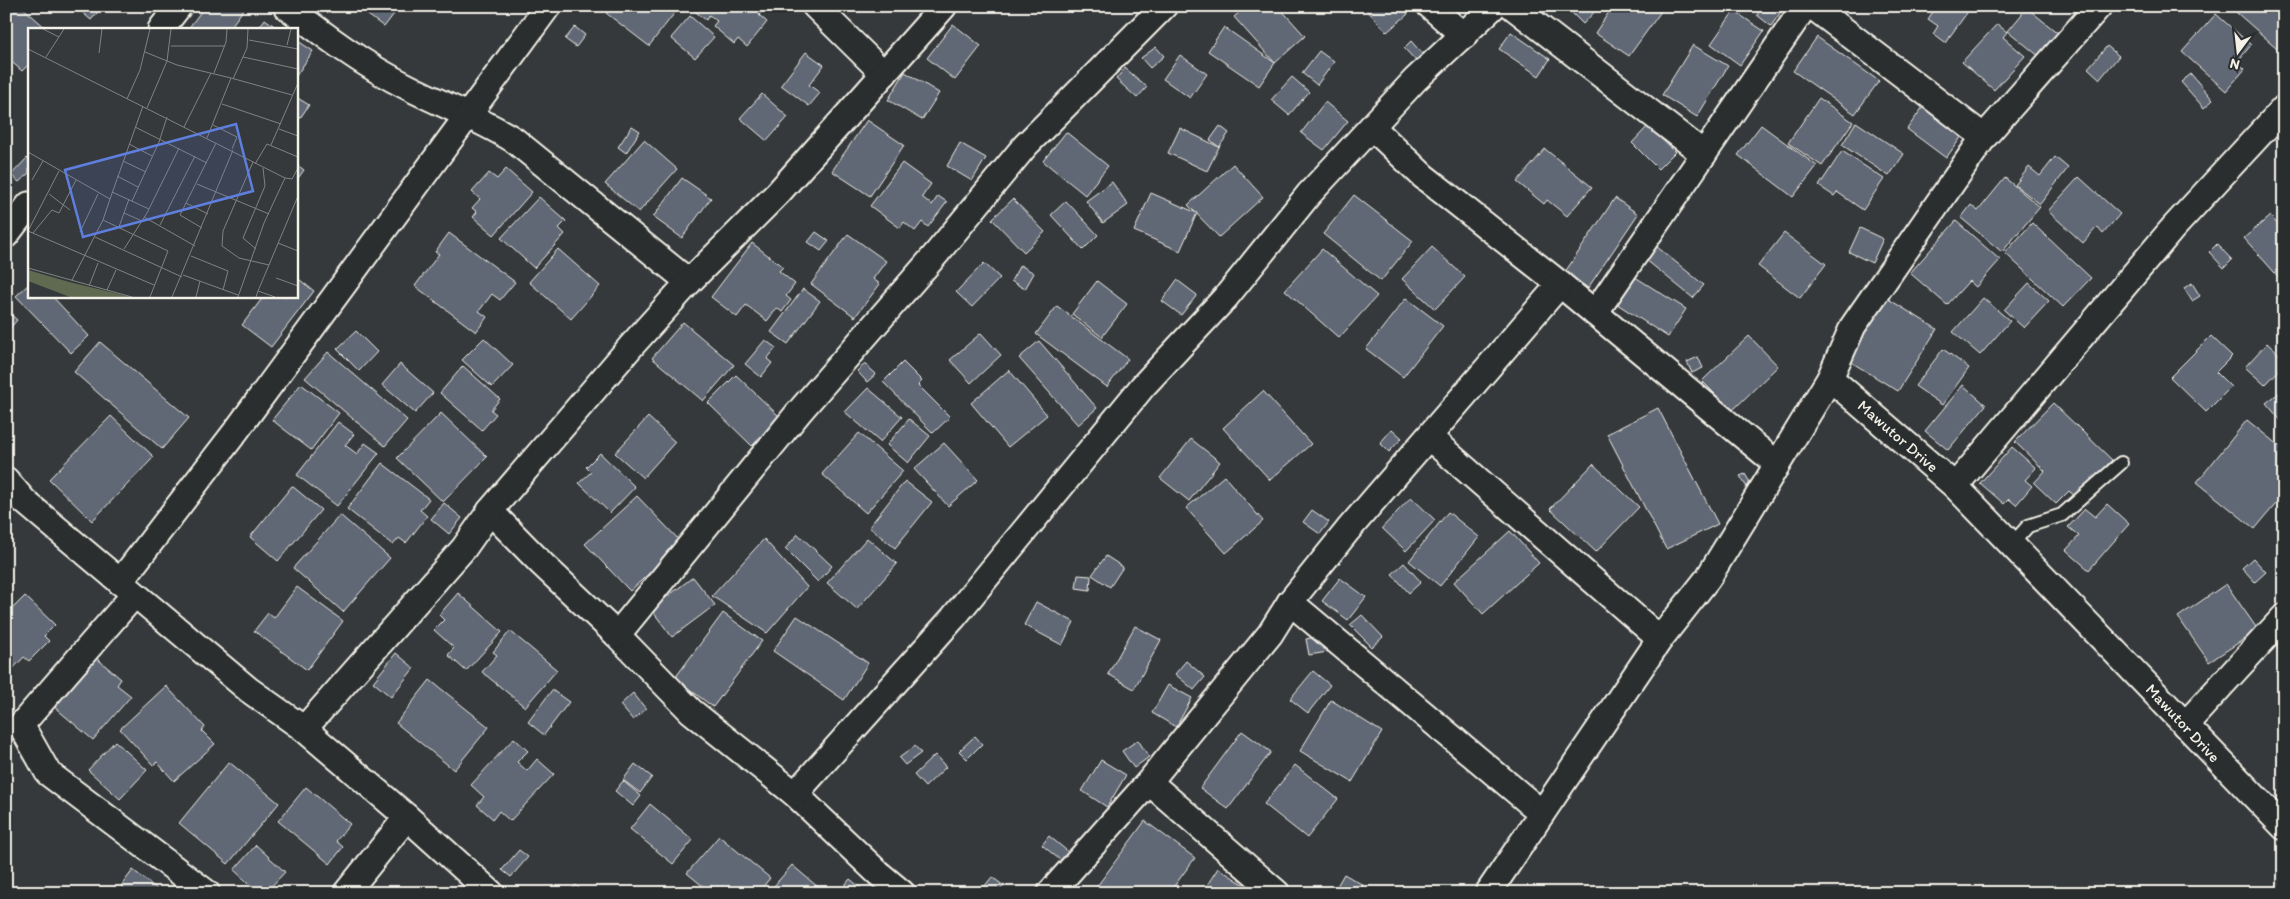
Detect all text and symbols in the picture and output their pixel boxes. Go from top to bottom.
inset map [28,28,298,298]
north arrow [2212,28,2262,78]
text: N [2228,55,2242,74]
street label: Mawutor Drive [1854,396,1942,476]
street label: Mawutor Drive [2142,680,2224,766]

